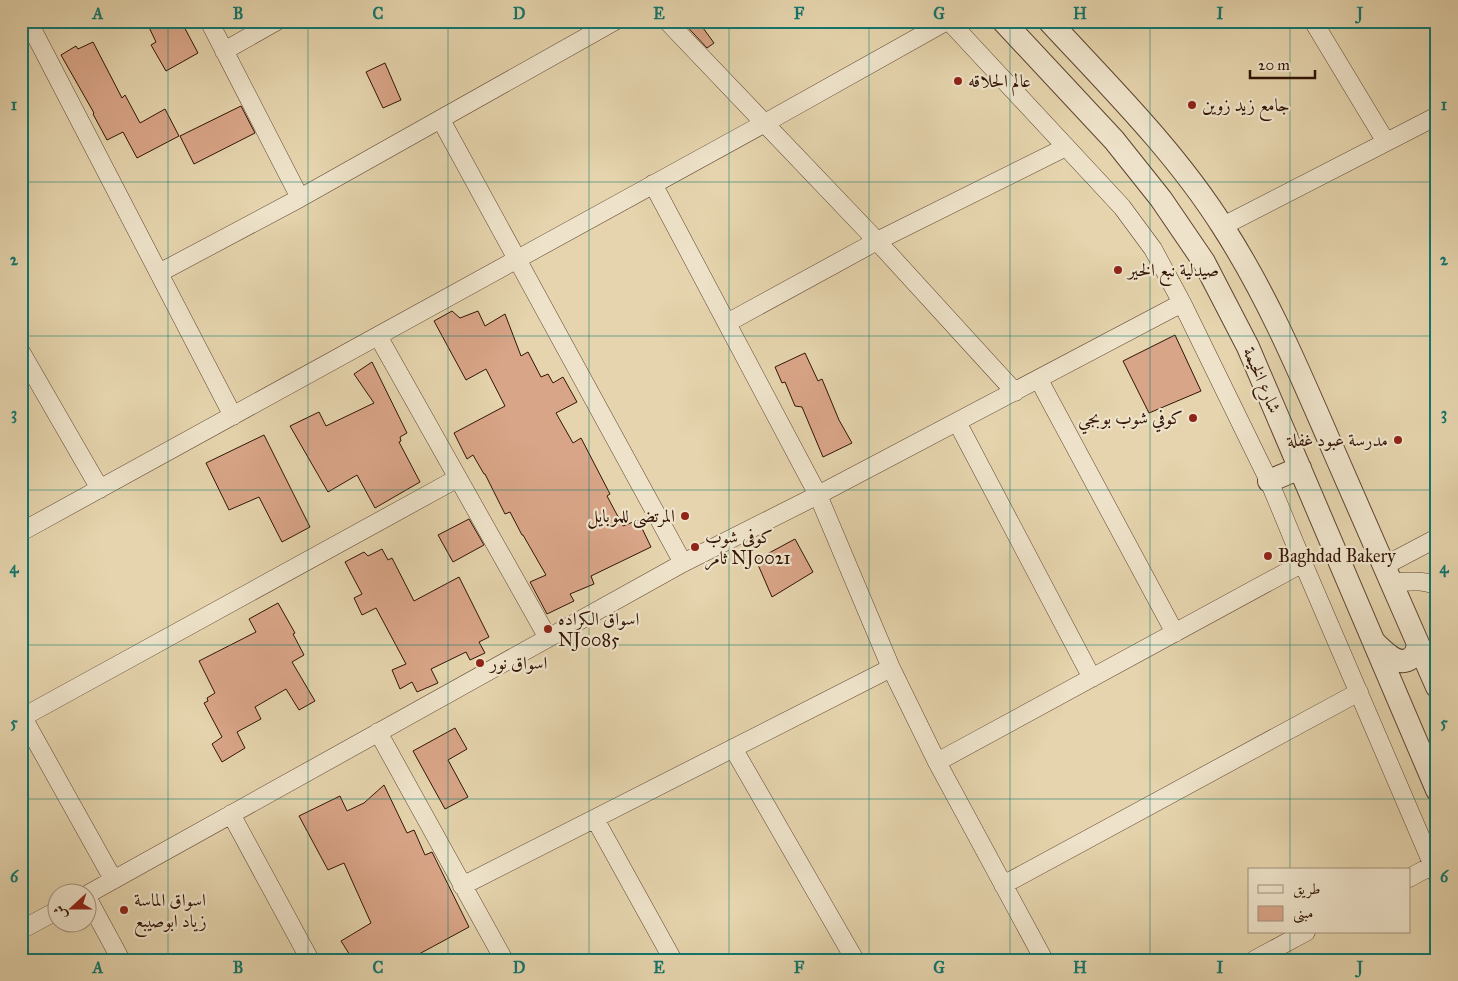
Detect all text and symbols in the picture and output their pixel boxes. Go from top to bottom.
text: A [92,4,104,23]
text: B [233,4,243,23]
text: C [373,4,384,23]
text: D [513,4,526,23]
text: E [653,4,665,23]
text: F [794,4,805,23]
text: G [933,4,945,23]
text: H [1073,4,1087,23]
text: I [1217,4,1224,23]
text: J [1355,4,1364,24]
scale bar [1250,48,1316,80]
text: 20 m [1258,56,1290,74]
place label: عالم الحلاقه [968,70,1031,97]
marker: عالم الحلاقه [952,75,964,87]
place label: جامع زيد زوين [1202,94,1290,121]
text: 1 [11,95,18,114]
text: 1 [1441,95,1448,114]
marker: جامع زيد زوين [1186,99,1198,111]
text: 2 [10,250,19,269]
text: 2 [1440,250,1449,269]
place label: صيدلية نبع الخير [1126,259,1219,286]
marker: صيدلية نبع الخير [1112,264,1124,276]
street label: شارع الخيمة [1235,344,1286,418]
text: 3 [11,404,17,424]
text: 3 [1441,404,1447,424]
place label: كوفي شوب بوبجي [1078,407,1183,435]
marker: كوفي شوب بوبجي [1187,412,1199,424]
place label: مدرسة عبود غفلة [1286,429,1388,451]
marker: مدرسة عبود غفلة [1392,434,1404,446]
place label: المرتضى للموبايل [587,505,675,529]
marker: المرتضى للموبايل [679,510,691,522]
place label: كوفي شوب ثامر NJ0021 [705,526,791,571]
marker: كوفي شوب ثامر NJ0021 [689,541,701,553]
place label: Baghdad Bakery [1278,545,1396,568]
marker: Baghdad Bakery [1262,550,1274,562]
text: 4 [10,558,20,578]
text: 4 [1440,558,1450,578]
place label: اسواق الكراده NJ0085 [558,608,640,652]
marker: اسواق الكراده NJ0085 [542,623,554,635]
place label: اسواق نور [488,652,547,674]
marker: اسواق نور [474,657,486,669]
text: 5 [10,713,18,732]
text: 5 [1440,713,1448,732]
text: 6 [10,867,19,886]
text: 6 [1440,867,1449,886]
legend [1248,868,1410,934]
text: طريق [1293,880,1320,899]
north arrow [48,884,98,934]
place label: اسواق الماسة زياد ابوصيبع [134,889,207,937]
text: ش [50,903,71,922]
marker: اسواق الماسة زياد ابوصيبع [118,904,130,916]
text: مبنى [1293,904,1313,924]
text: A [92,958,104,977]
text: B [233,958,243,977]
text: C [373,958,384,977]
text: D [513,958,526,977]
text: E [653,958,665,977]
text: F [794,958,805,977]
text: G [933,958,945,977]
text: H [1073,958,1087,977]
text: I [1217,958,1224,977]
text: J [1355,958,1364,978]

